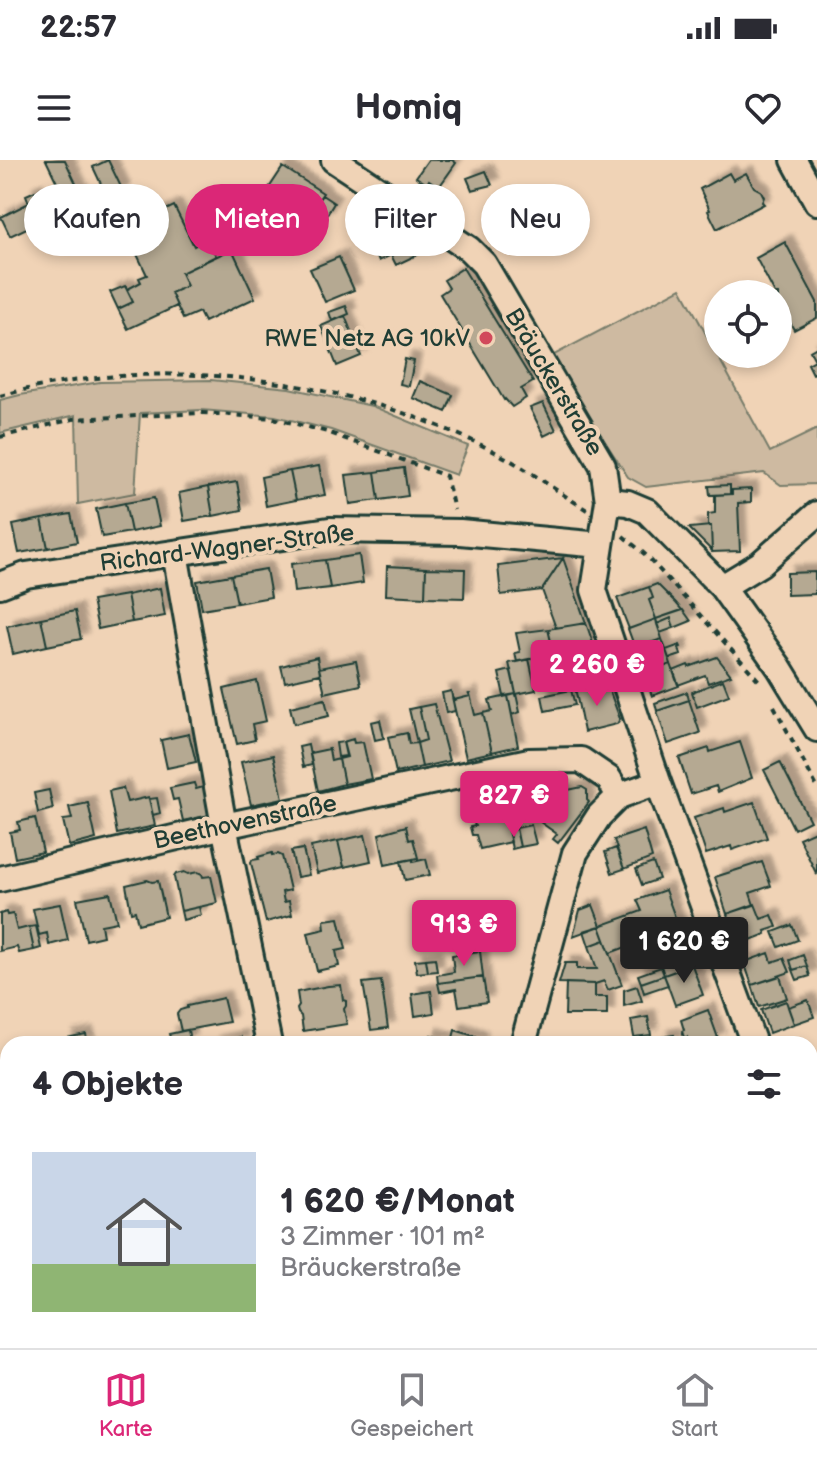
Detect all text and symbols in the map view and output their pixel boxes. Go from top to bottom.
text: 22:57 [40,10,117,46]
icon: menu [32,86,76,130]
icon: heart [741,86,785,130]
text: Homiq [355,87,462,130]
chip: Kaufen [24,184,169,256]
chip: Mieten [185,184,329,256]
chip: Filter [345,184,465,256]
chip: Neu [481,184,590,256]
map controls [704,280,792,368]
button: locate [704,280,792,368]
street label: Bräuckerstraße [499,303,609,461]
place label: RWE Netz AG 10kV [264,324,470,353]
marker: RWE Netz AG 10kV [477,329,495,347]
street label: Richard-Wagner-Straße [98,518,356,578]
pin: 2 260 € [523,640,671,708]
text: 2 260 € [549,650,645,681]
pin: 827 € [458,771,570,839]
text: 827 € [478,781,550,812]
street label: Beethovenstraße [151,788,339,856]
pin: 913 € [408,900,520,968]
text: 913 € [430,910,498,941]
pin: 1 620 € [610,917,758,985]
text: 1 620 € [638,927,730,958]
icon: filters [742,1062,786,1106]
text: 4 Objekte [32,1064,183,1105]
text: 1 620 €/Monat [280,1181,515,1222]
icon: home [96,1184,192,1280]
text: 3 Zimmer · 101 m² [280,1222,485,1253]
text: Bräuckerstraße [280,1253,461,1284]
tab: Karte [99,1368,153,1443]
tab: Gespeichert [350,1368,474,1443]
tab: Start [671,1368,718,1443]

